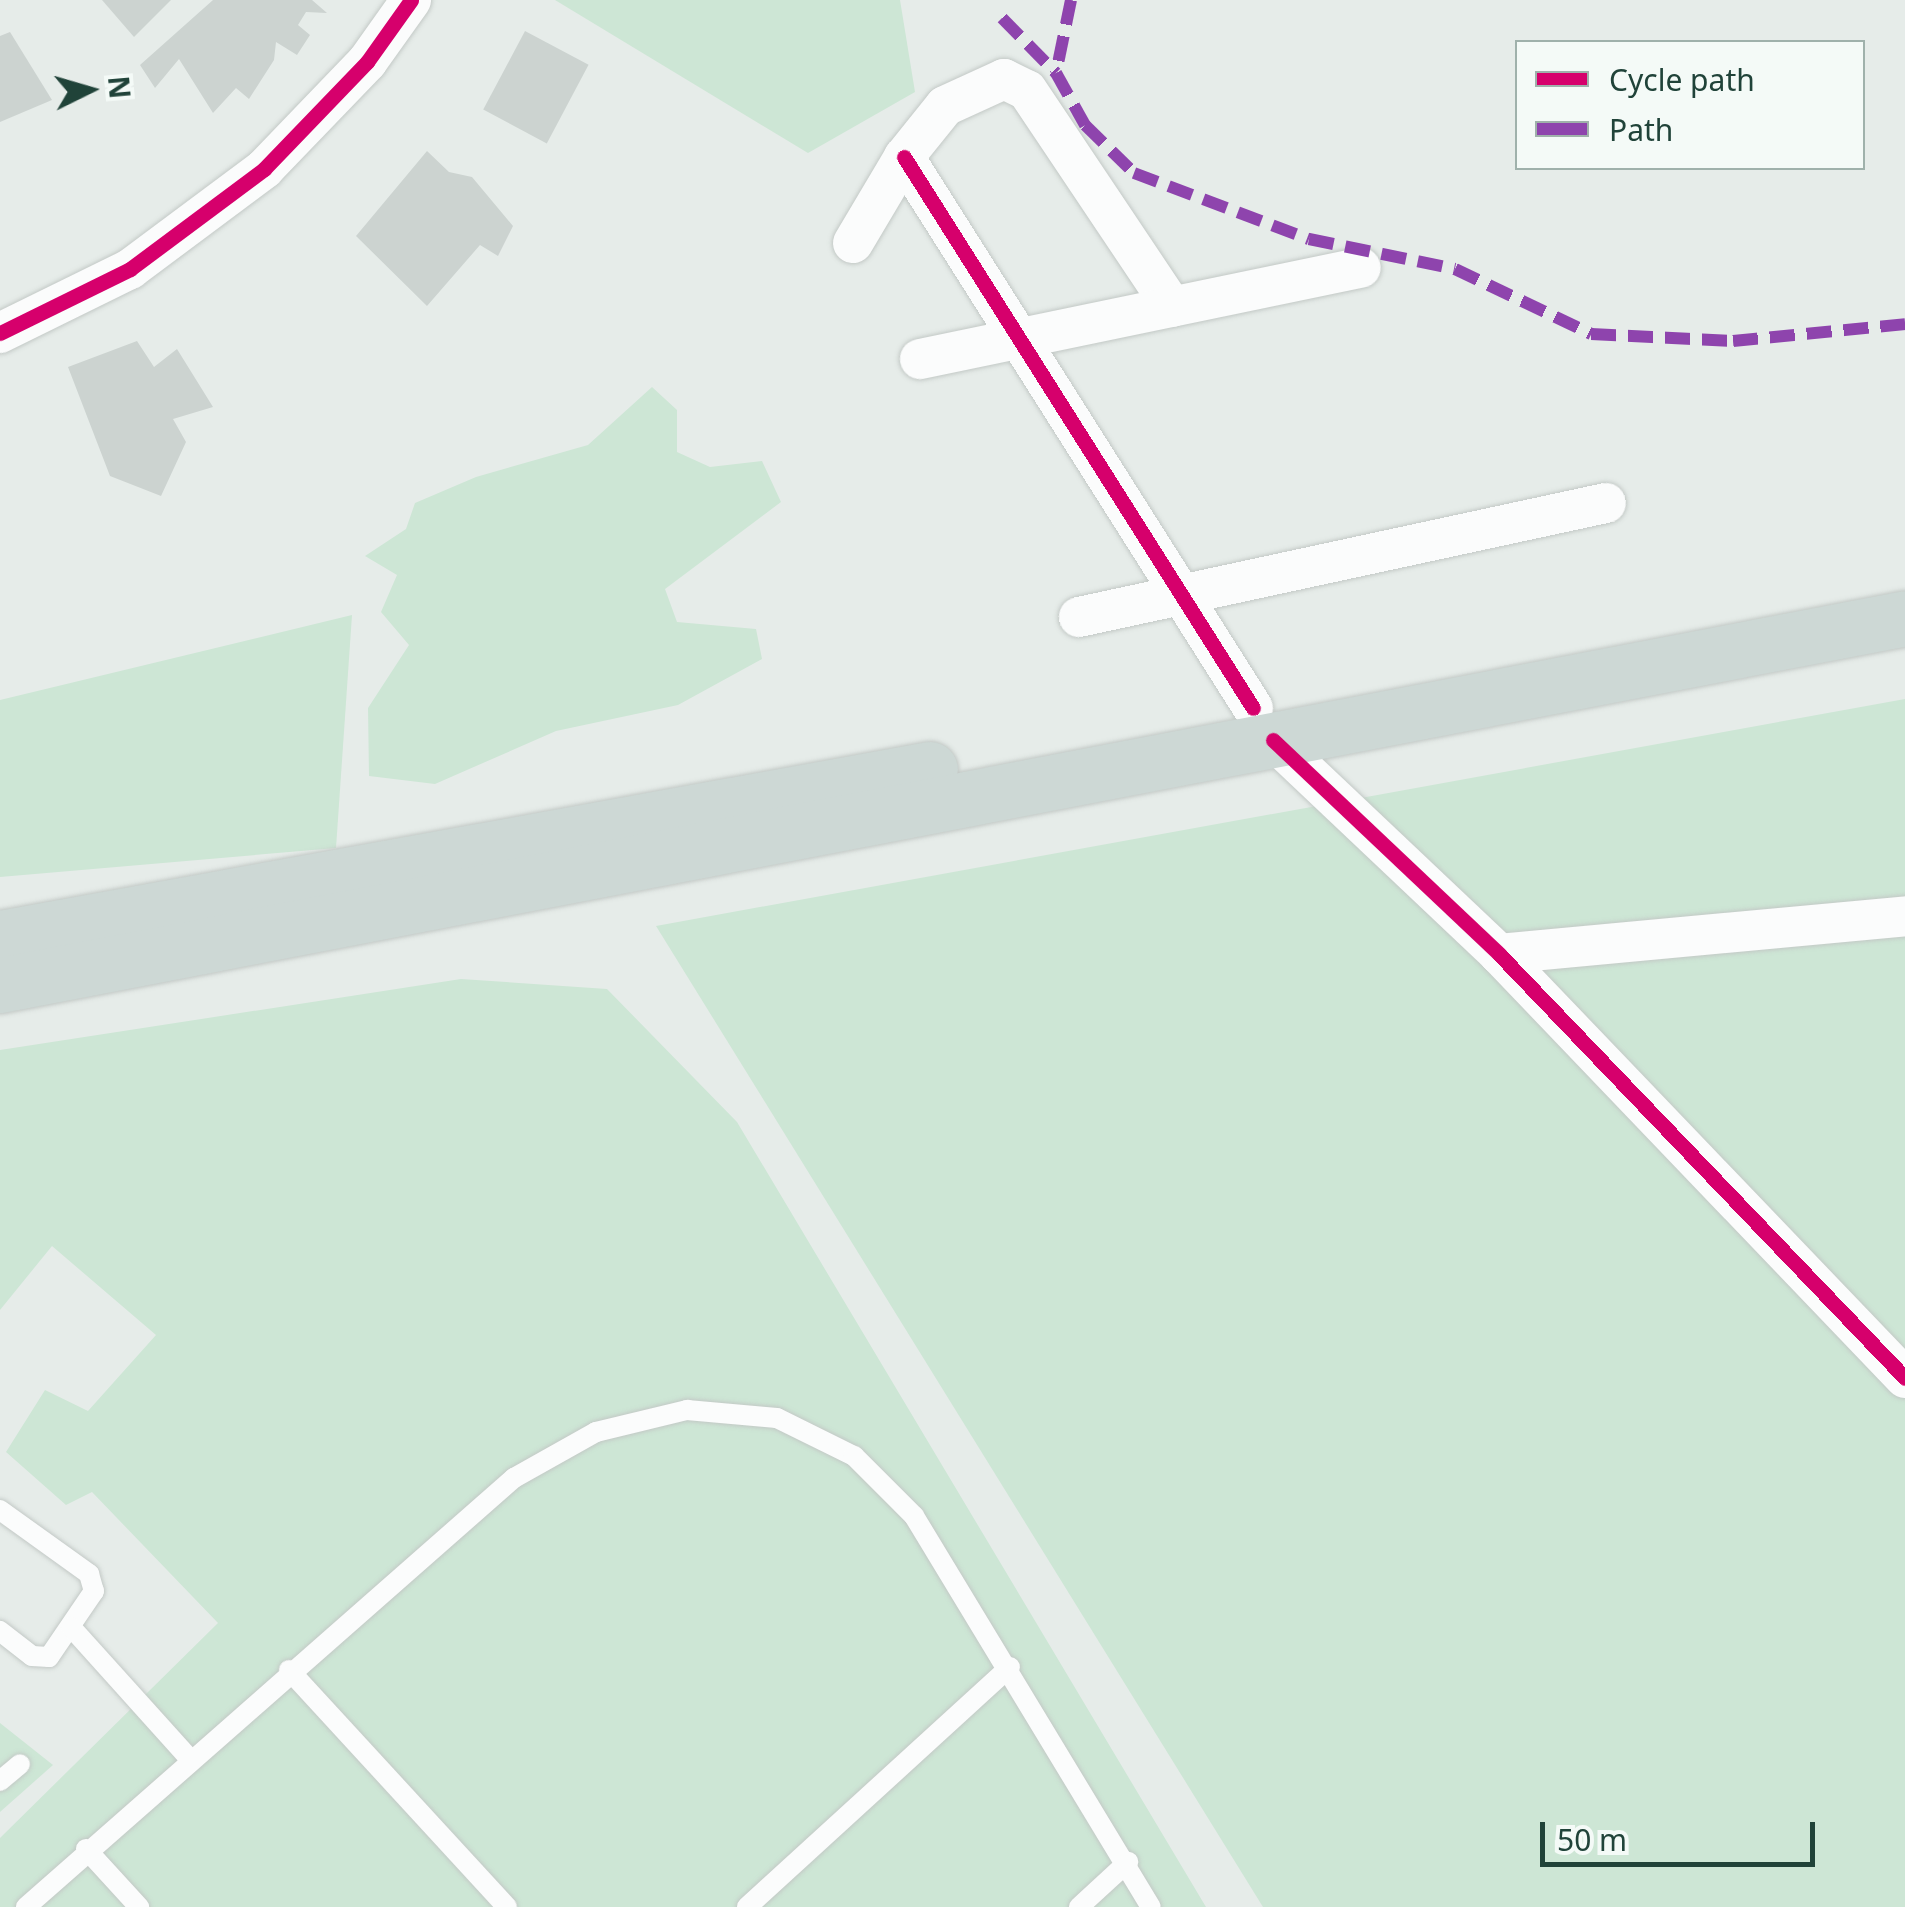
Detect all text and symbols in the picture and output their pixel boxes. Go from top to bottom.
north arrow [40,40,140,140]
legend [1515,40,1865,170]
text: Cycle path [1609,59,1755,100]
text: N [100,74,140,100]
text: Path [1609,109,1673,150]
scale bar [1545,1802,1820,1864]
text: 50 m [1557,1819,1627,1860]

